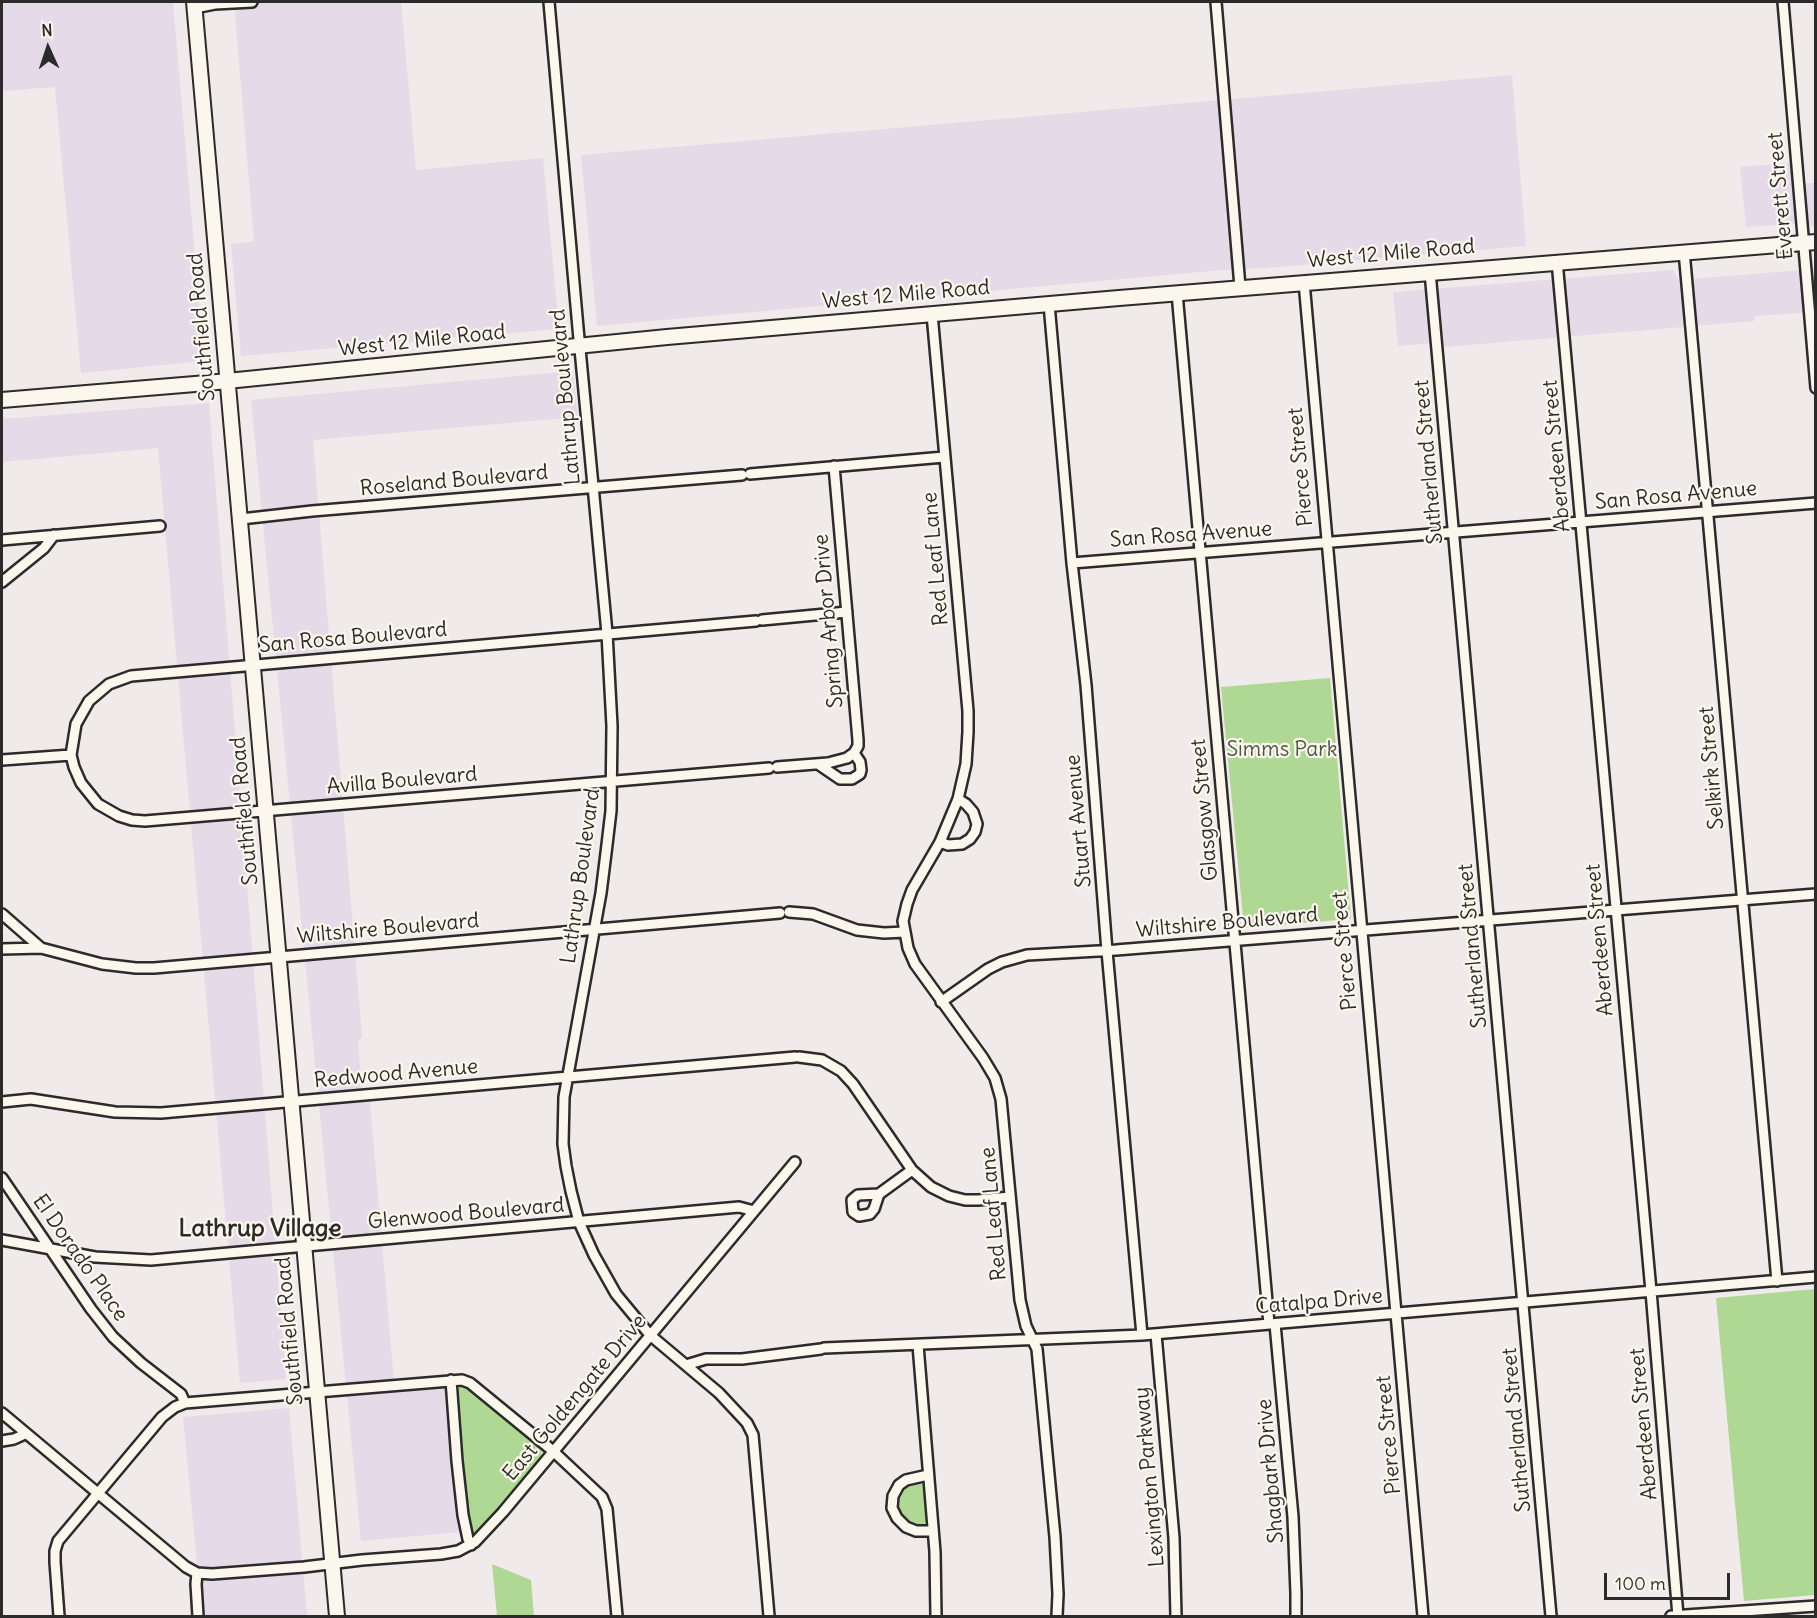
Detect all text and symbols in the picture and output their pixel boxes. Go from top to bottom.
north arrow [18,18,78,78]
text: N [41,20,53,40]
street label: Everett Street [1763,131,1799,261]
street label: West 12 Mile Road [1306,234,1476,274]
street label: Southfield Road [183,252,221,402]
street label: West 12 Mile Road [821,275,991,315]
street label: Lathrup Boulevard [546,308,586,486]
street label: West 12 Mile Road [337,320,507,362]
street label: Sutherland Street [1409,379,1449,545]
street label: Aberdeen Street [1538,379,1576,533]
street label: Pierce Street [1283,406,1319,528]
street label: Roseland Boulevard [359,460,549,502]
street label: San Rosa Avenue [1594,476,1758,516]
street label: Red Leaf Lane [918,491,954,627]
street label: San Rosa Avenue [1109,517,1273,553]
street label: Spring Arbor Drive [809,533,849,709]
street label: San Rosa Boulevard [258,617,448,659]
street label: Selkirk Street [1694,705,1730,831]
street label: Southfield Road [226,736,264,886]
park label: Simms Park [1226,737,1338,763]
street label: Glasgow Street [1186,738,1224,882]
street label: Stuart Avenue [1061,753,1097,889]
street label: Avilla Boulevard [326,762,478,800]
street label: Lathrup Boulevard [556,787,606,965]
street label: Sutherland Street [1453,863,1493,1029]
street label: Aberdeen Street [1581,863,1619,1017]
street label: Pierce Street [1327,890,1363,1012]
street label: Wiltshire Boulevard [1135,902,1319,944]
street label: Wiltshire Boulevard [296,908,480,950]
street label: Redwood Avenue [313,1054,479,1094]
street label: Red Leaf Lane [976,1146,1012,1282]
street label: El Dorado Place [27,1190,133,1326]
street label: Glenwood Boulevard [367,1193,565,1235]
district label: Lathrup Village [179,1215,341,1243]
street label: Southfield Road [271,1256,309,1406]
street label: Catalpa Drive [1254,1284,1384,1320]
street label: East Goldengate Drive [498,1310,652,1486]
street label: Sutherland Street [1497,1347,1537,1513]
street label: Aberdeen Street [1625,1347,1663,1501]
street label: Pierce Street [1371,1374,1407,1496]
street label: Lexington Parkway [1130,1386,1170,1568]
street label: Shagbark Drive [1252,1398,1290,1544]
scale bar [1607,1561,1733,1599]
text: 100 m [1615,1572,1666,1595]

